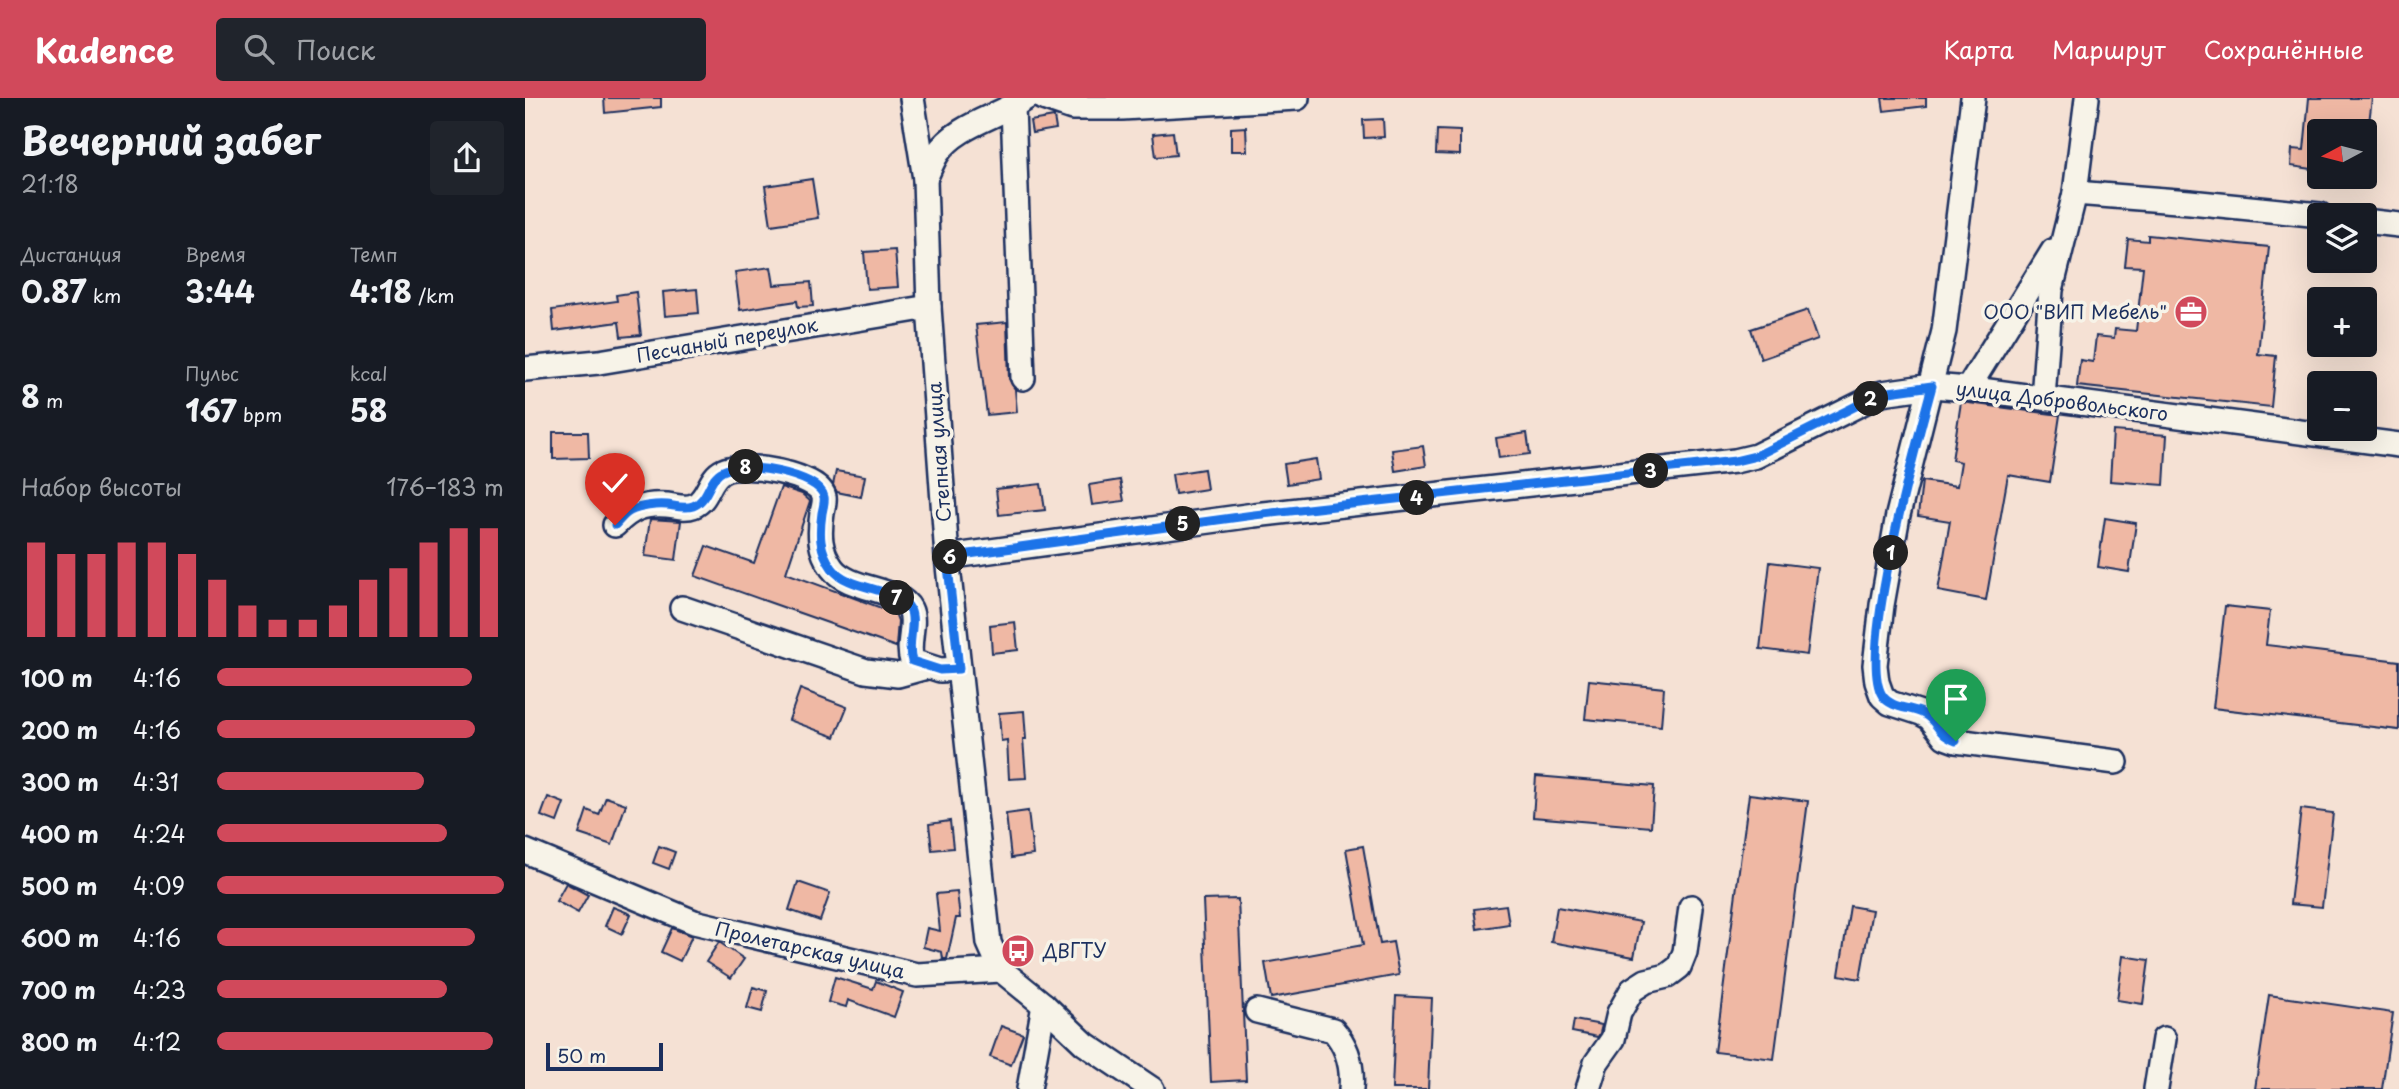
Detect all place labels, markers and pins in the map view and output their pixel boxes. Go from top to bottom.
office icon: ООО "ВИП Мебель" [2172,293,2210,331]
place label: ООО "ВИП Мебель" [1983,297,2167,325]
pin: 2 [1853,382,1889,416]
pin: 8 [729,450,763,484]
pin [585,453,645,525]
pin: 3 [1633,454,1669,488]
pin: 4 [1399,480,1435,516]
pin: 5 [1165,506,1201,542]
pin: 1 [1873,536,1909,570]
pin: 6 [933,540,967,574]
pin: 7 [879,580,915,616]
pin [1926,669,1986,741]
bus stop icon: ДВГТУ [999,932,1037,970]
place label: ДВГТУ [1042,936,1107,964]

